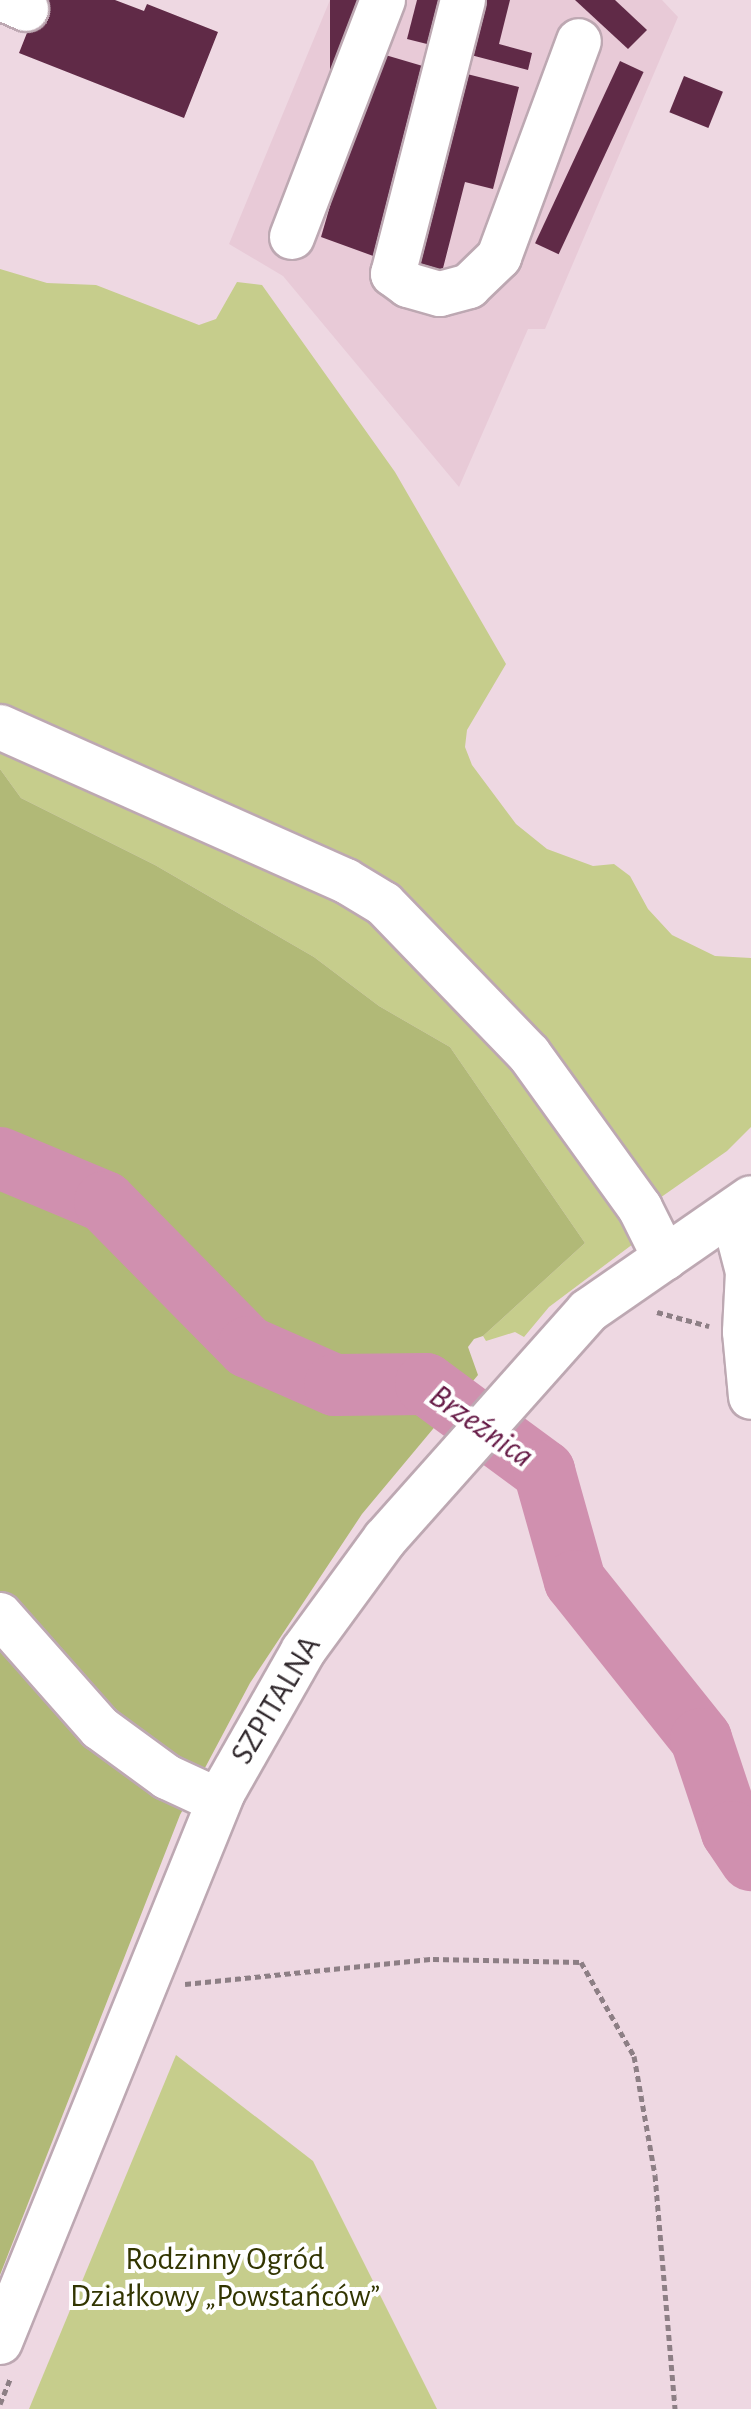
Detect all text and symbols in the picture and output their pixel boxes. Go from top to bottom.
water label: Brzeźnica [421,1376,541,1478]
street label: SZPITALNA [223,1629,329,1771]
park label: Rodzinny Ogród Działkowy „Powstańców” [70,2241,380,2316]

